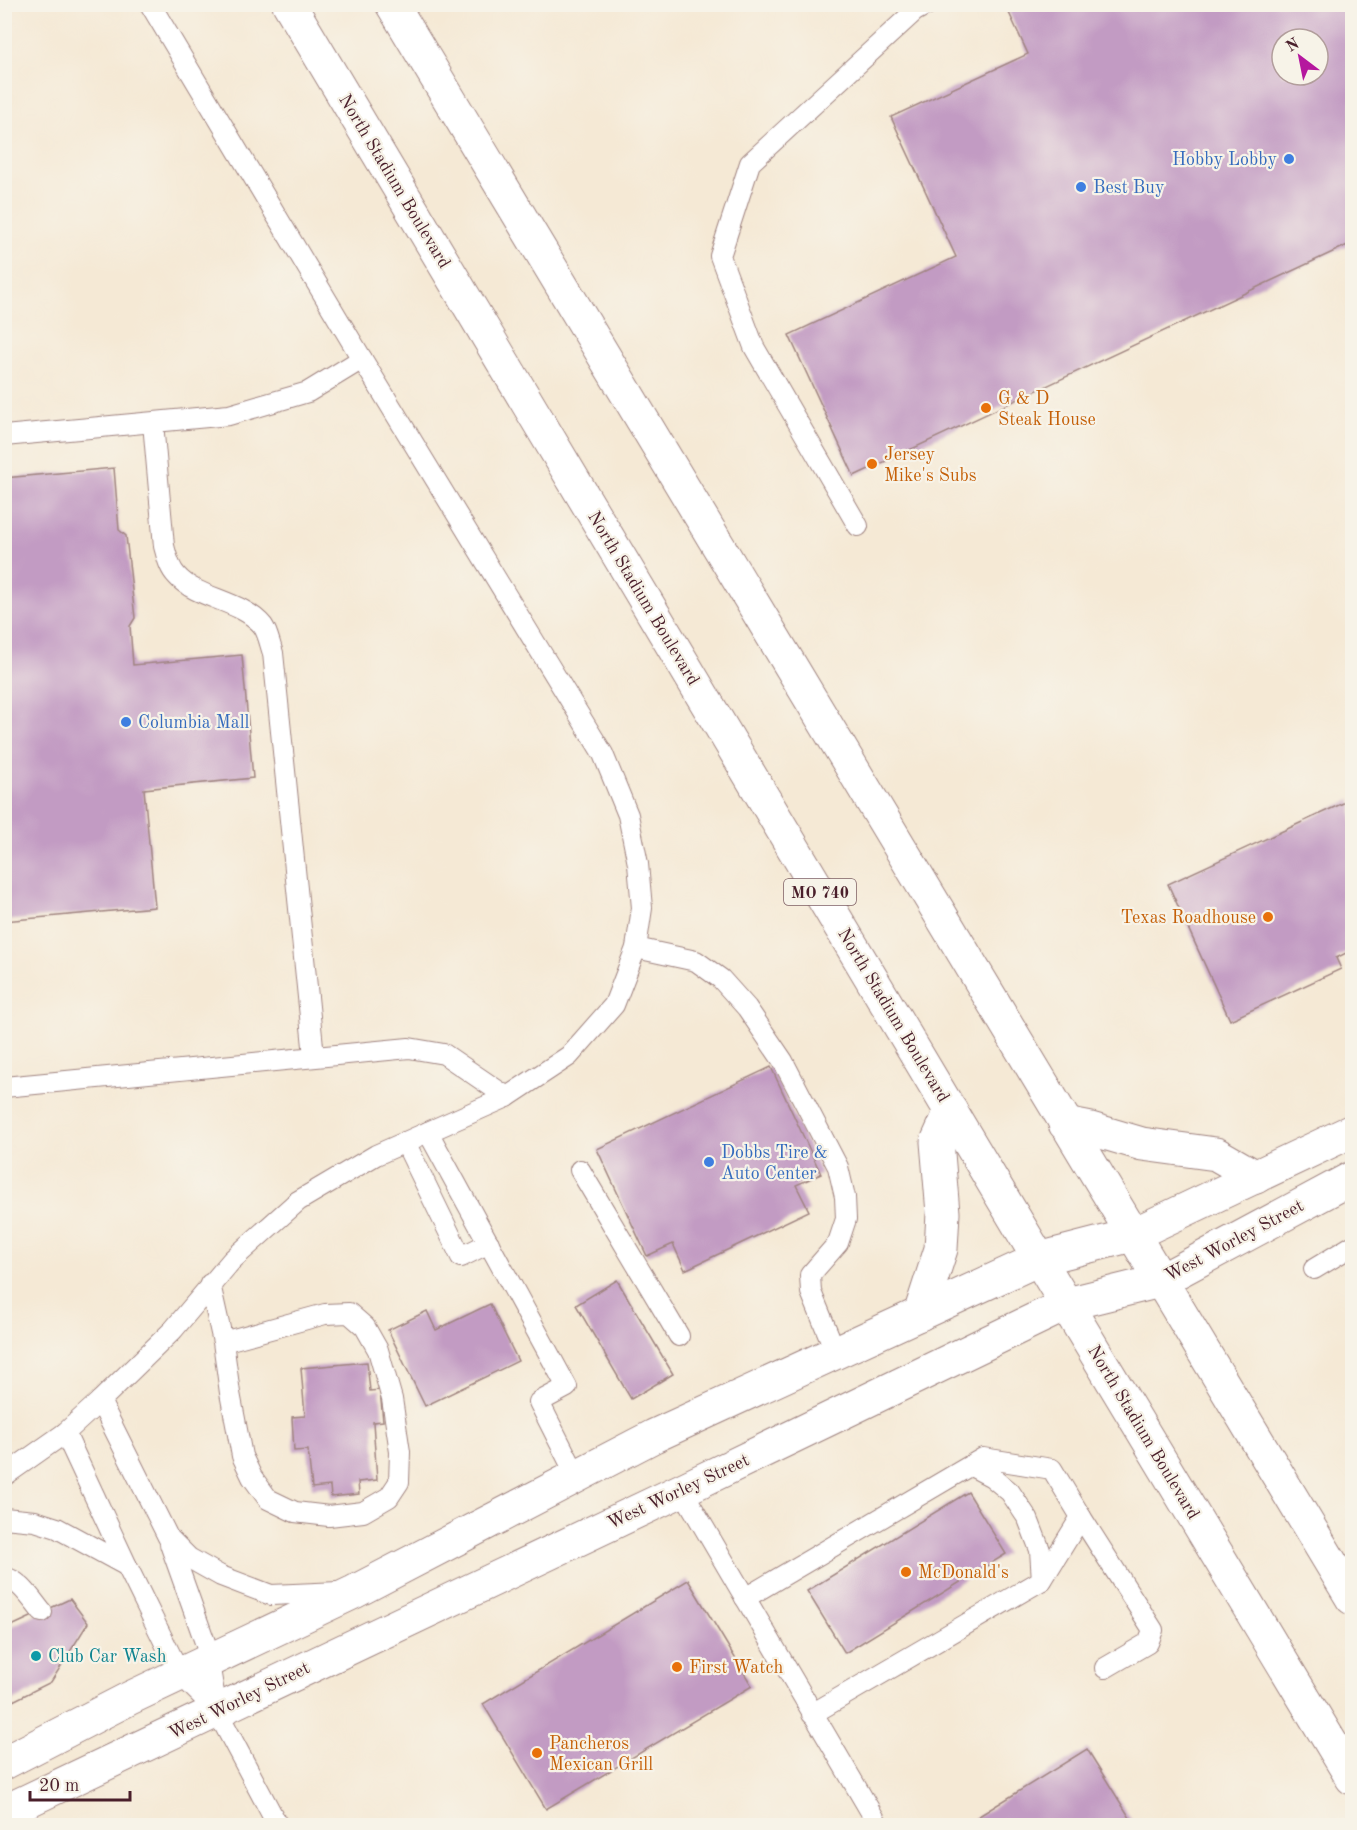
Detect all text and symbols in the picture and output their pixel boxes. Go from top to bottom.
north arrow [1270,27,1330,87]
text: N [1284,36,1303,56]
street label: North Stadium Boulevard [335,91,453,272]
place label: Hobby Lobby [1172,151,1277,169]
marker: Hobby Lobby [1282,152,1296,166]
place label: Best Buy [1093,179,1165,197]
marker: Best Buy [1074,180,1088,194]
place label: G & D Steak House [998,390,1096,429]
marker: G & D Steak House [979,401,993,415]
place label: Jersey Mike's Subs [884,446,977,485]
marker: Jersey Mike's Subs [865,457,879,471]
street label: North Stadium Boulevard [584,508,702,689]
place label: Columbia Mall [138,714,250,732]
marker: Columbia Mall [119,715,133,729]
road number: MO 740 [784,879,856,905]
place label: Texas Roadhouse [1120,909,1256,927]
marker: Texas Roadhouse [1261,910,1275,924]
street label: North Stadium Boulevard [834,925,952,1106]
place label: Dobbs Tire & Auto Center [721,1144,828,1183]
marker: Dobbs Tire & Auto Center [702,1155,716,1169]
street label: West Worley Street [1162,1197,1307,1285]
street label: North Stadium Boulevard [1084,1342,1202,1523]
street label: West Worley Street [605,1451,752,1533]
place label: McDonald's [918,1564,1009,1582]
marker: McDonald's [899,1565,913,1579]
place label: Club Car Wash [48,1648,167,1666]
marker: Club Car Wash [29,1649,43,1663]
street label: West Worley Street [166,1659,313,1743]
place label: First Watch [689,1659,783,1677]
marker: First Watch [670,1660,684,1674]
place label: Pancheros Mexican Grill [549,1735,653,1774]
marker: Pancheros Mexican Grill [530,1746,544,1760]
scale bar [30,1764,130,1802]
text: 20 m [39,1777,79,1795]

